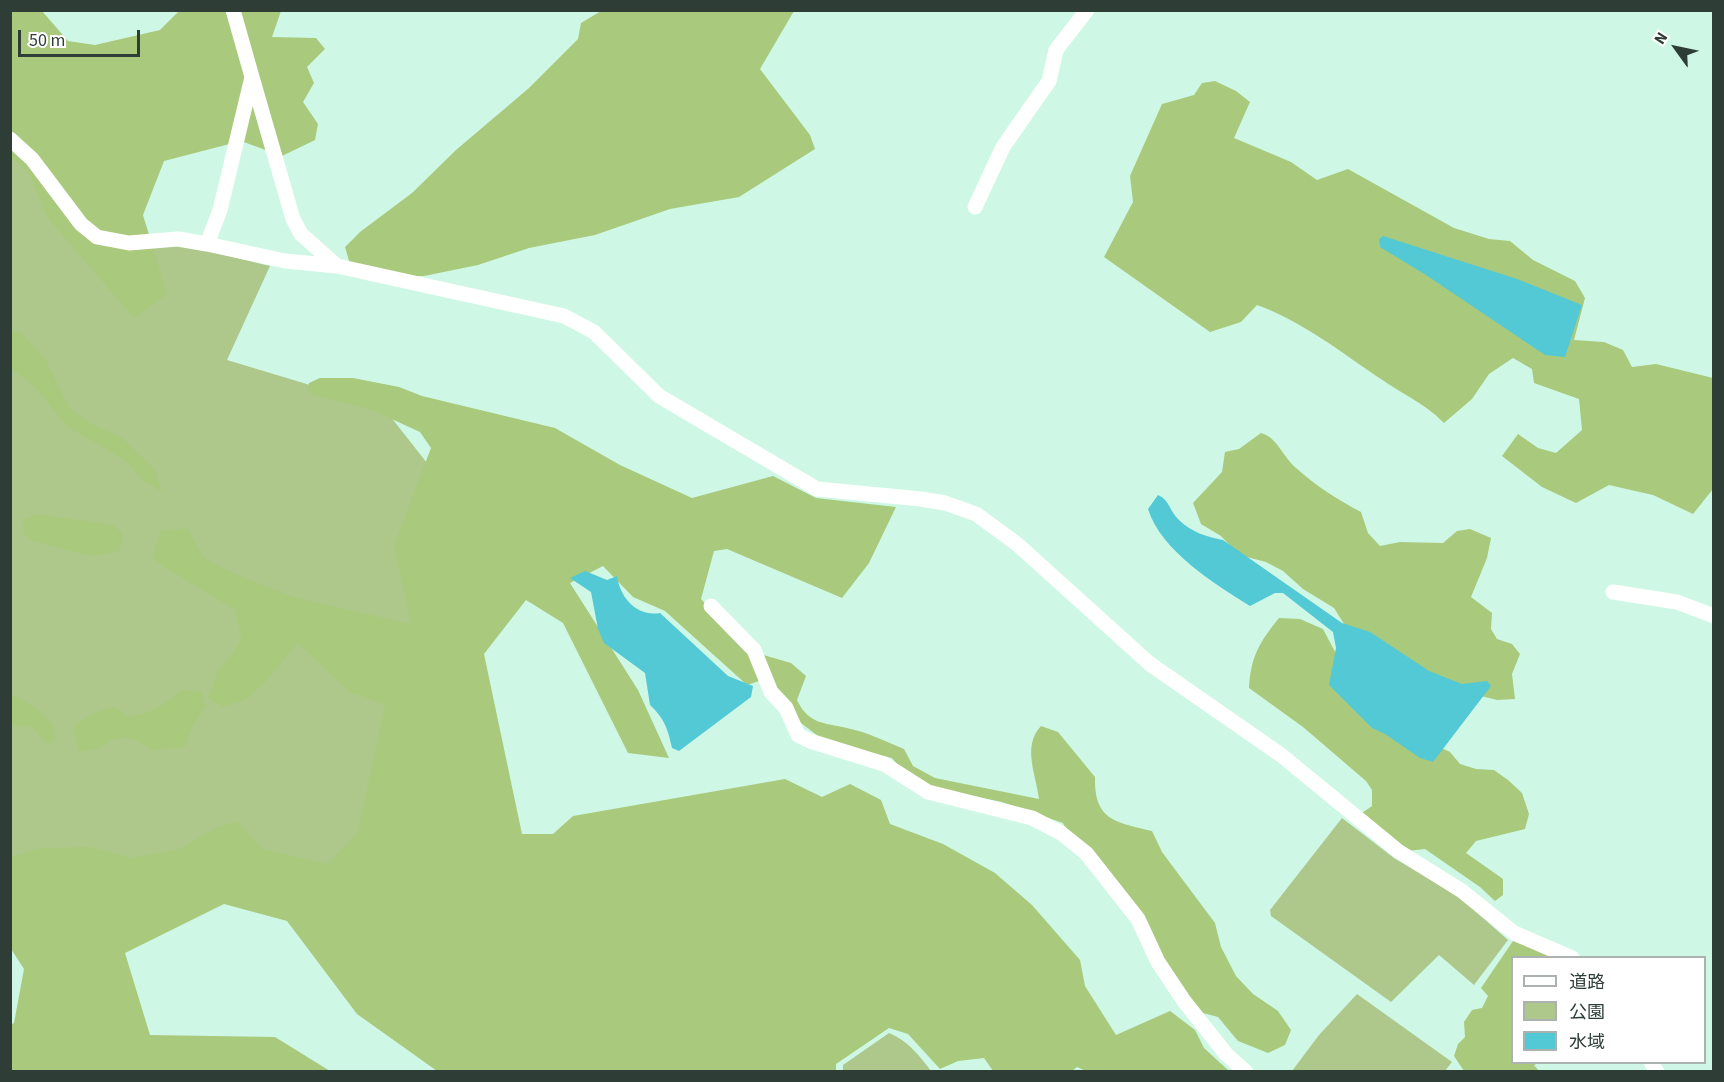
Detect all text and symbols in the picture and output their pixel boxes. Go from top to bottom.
scale bar [21,18,142,56]
north arrow [1646,18,1706,78]
text: 50 m [29,28,65,53]
text: N [1649,28,1673,49]
legend [1511,956,1706,1064]
text: 道路 [1569,970,1605,995]
text: 公園 [1569,1000,1605,1025]
text: 水域 [1569,1030,1605,1055]

